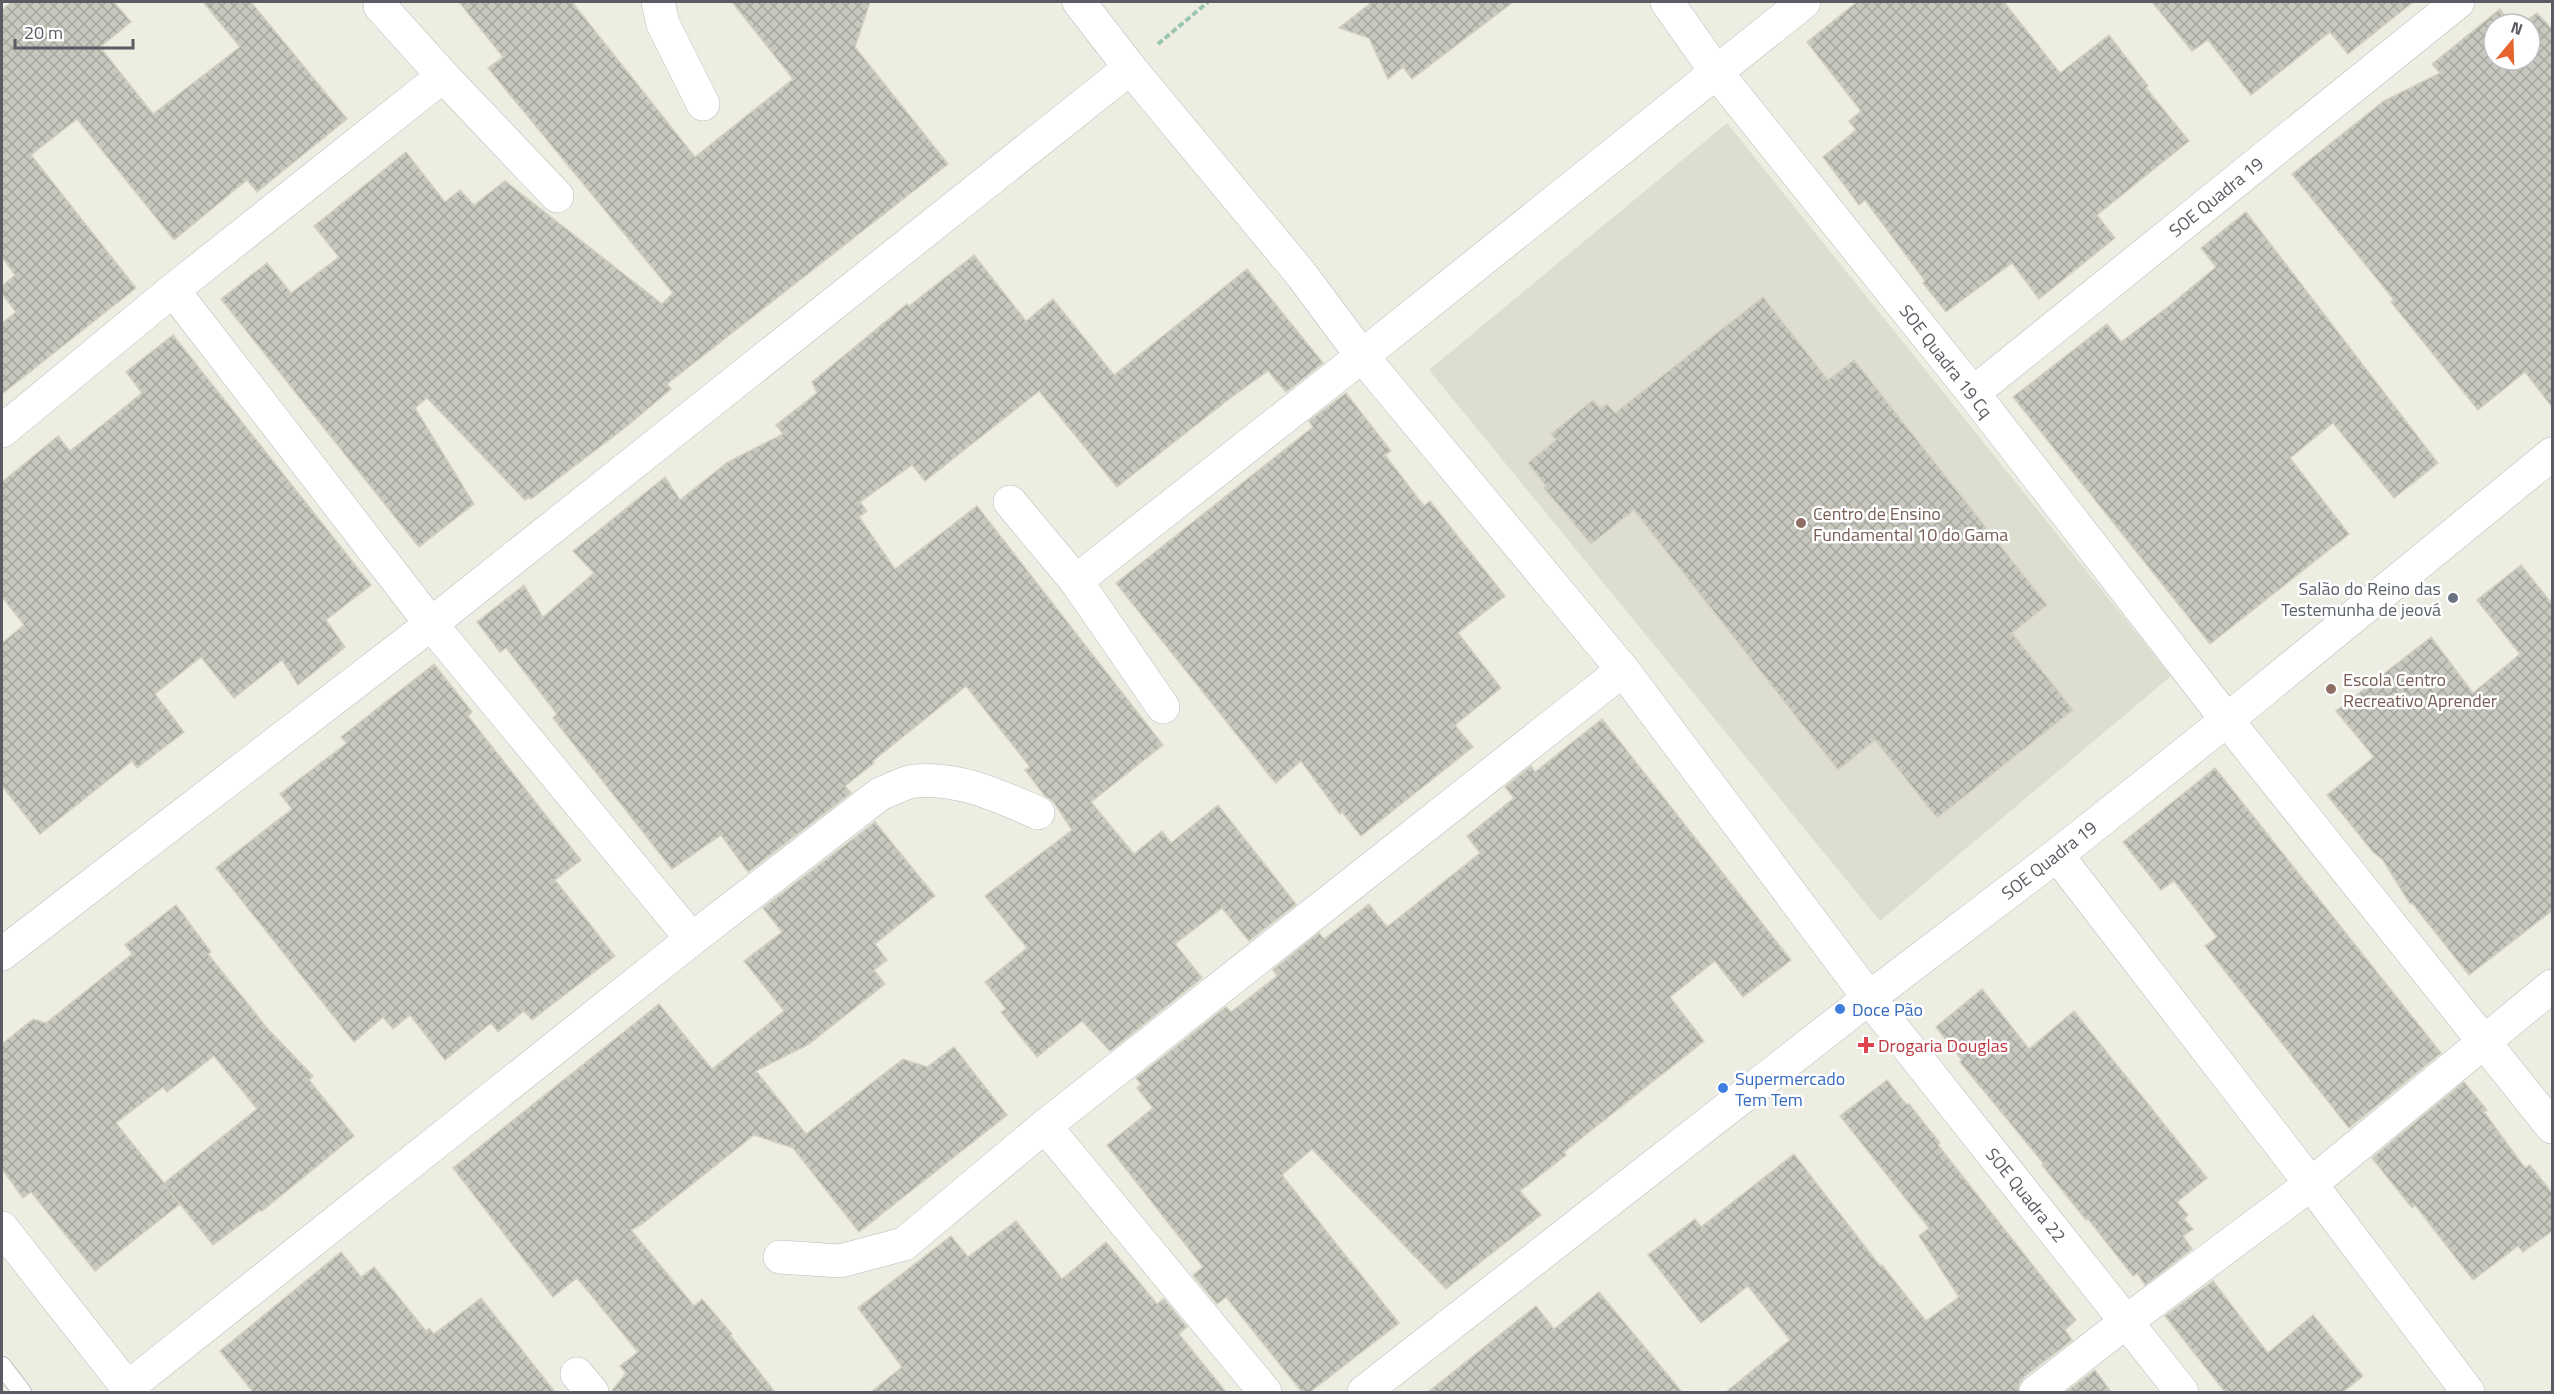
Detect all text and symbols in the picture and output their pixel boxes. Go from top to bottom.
scale bar [15,12,134,50]
north arrow [2482,12,2542,72]
text: N [2508,15,2526,41]
text: 20 m [24,19,63,46]
street label: SOE Quadra 19 [2163,150,2269,244]
street label: SOE Quadra 19 Cq [1893,298,1999,424]
place label: Centro de Ensino Fundamental 10 do Gama [1813,500,2008,548]
marker: Centro de Ensino Fundamental 10 do Gama [1794,516,1808,530]
place label: Salão do Reino das Testemunha de jeová [2281,575,2441,623]
marker: Salão do Reino das Testemunha de jeová [2446,591,2460,605]
place label: Escola Centro Recreativo Aprender [2343,666,2497,714]
marker: Escola Centro Recreativo Aprender [2324,682,2338,696]
street label: SOE Quadra 19 [1995,814,2103,906]
place label: Doce Pão [1852,996,1923,1023]
marker: Doce Pão [1833,1002,1847,1016]
place label: Drogaria Douglas [1878,1032,2008,1059]
marker: Drogaria Douglas [1859,1038,1873,1052]
place label: Supermercado Tem Tem [1735,1065,1845,1113]
marker: Supermercado Tem Tem [1716,1081,1730,1095]
street label: SOE Quadra 22 [1979,1142,2073,1248]

